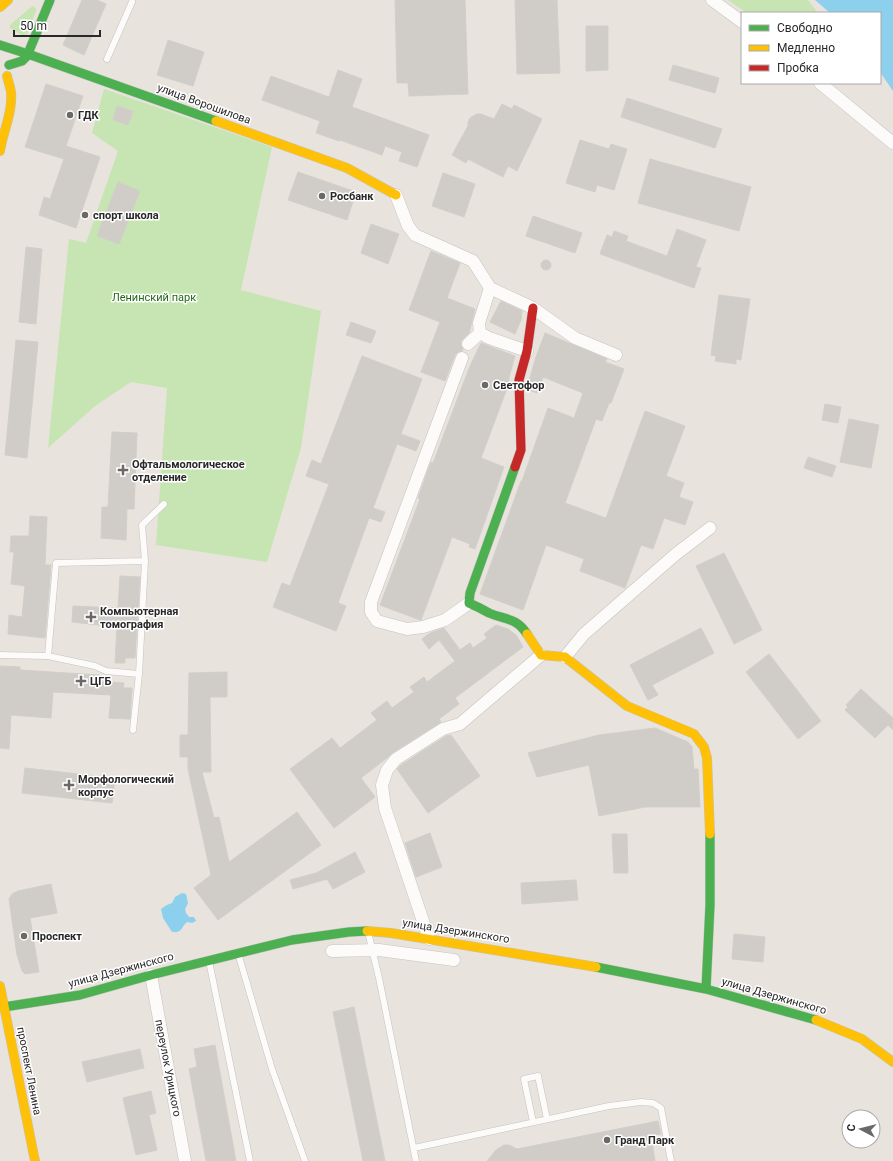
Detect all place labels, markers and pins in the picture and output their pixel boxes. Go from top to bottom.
place label: ГДК [78,109,99,122]
marker: ГДК [65,110,75,120]
place label: Росбанк [330,190,374,203]
marker: Росбанк [317,191,327,201]
place label: спорт школа [93,209,159,222]
marker: спорт школа [80,210,90,220]
place label: Светофор [493,379,544,392]
marker: Светофор [480,380,490,390]
place label: Офтальмологическое отделение [132,458,245,484]
marker: Офтальмологическое отделение [117,464,129,476]
place label: Компьютерная томография [100,605,178,631]
marker: Компьютерная томография [85,611,97,623]
marker: ЦГБ [75,675,87,687]
place label: ЦГБ [90,675,111,688]
place label: Морфологический корпус [78,773,174,799]
marker: Морфологический корпус [63,779,75,791]
place label: Проспект [32,930,82,943]
marker: Проспект [19,931,29,941]
place label: Гранд Парк [615,1134,675,1147]
marker: Гранд Парк [602,1135,612,1145]

